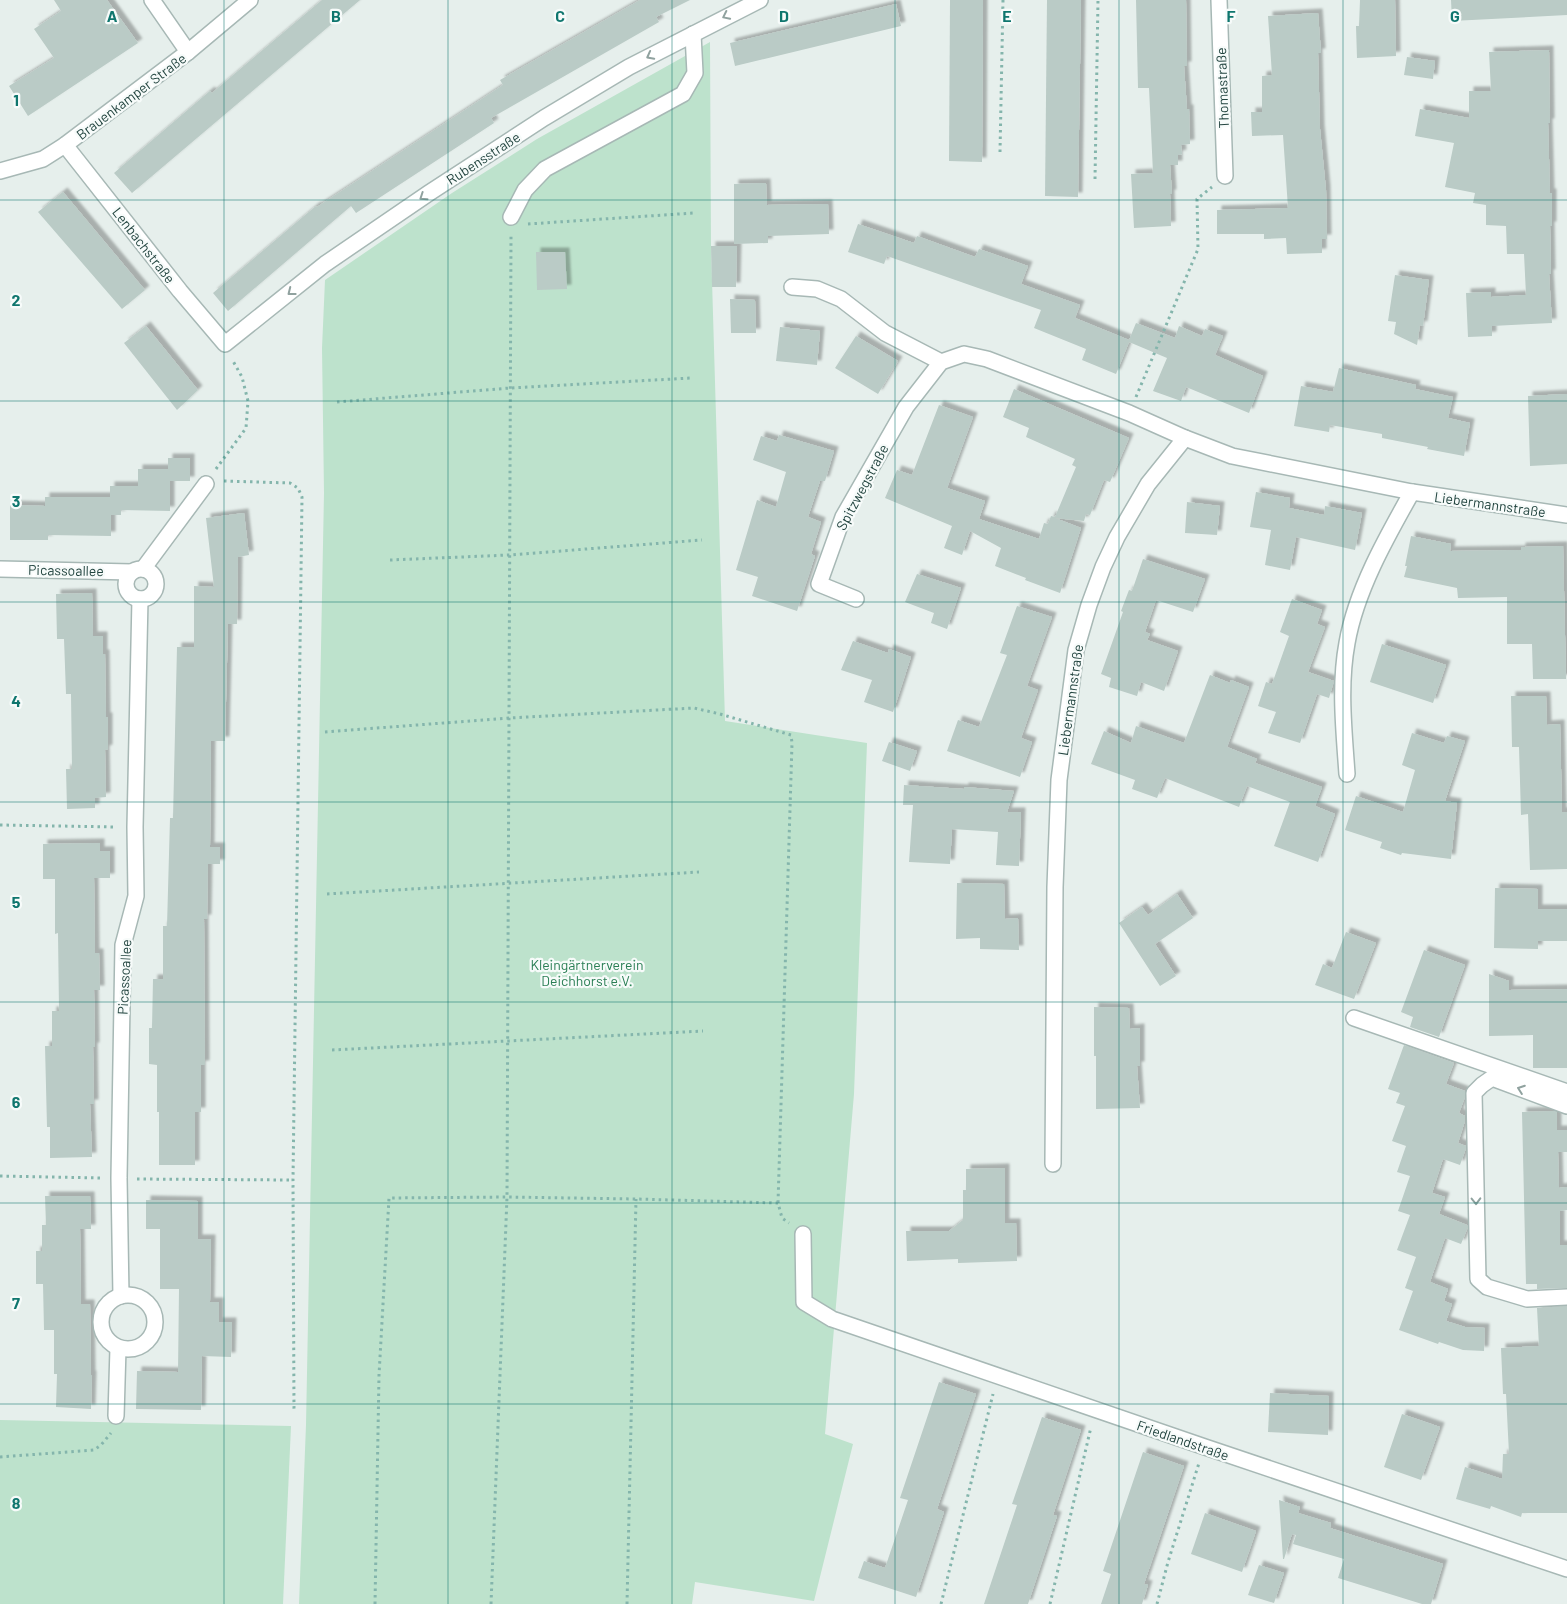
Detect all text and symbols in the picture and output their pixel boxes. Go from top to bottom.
text: A [107,6,118,25]
text: B [331,6,341,25]
text: C [555,6,565,25]
text: D [779,6,789,25]
text: E [1002,6,1012,25]
text: F [1227,6,1236,25]
text: G [1450,6,1460,25]
one-way arrow [722,10,731,20]
street label: Thomastraße [1212,47,1232,129]
street label: Brauenkamper Straße [73,49,189,143]
one-way arrow [646,50,655,60]
text: 1 [13,90,19,109]
street label: Rubensstraße [443,128,523,188]
one-way arrow [419,191,429,200]
street label: Lenbachstraße [109,204,179,286]
one-way arrow [288,286,297,294]
text: 2 [12,290,21,309]
street label: Spitzwegstraße [832,441,892,533]
street label: Liebermannstraße [1433,488,1547,520]
text: 3 [12,491,20,510]
street label: Picassoallee [28,561,104,579]
street label: Liebermannstraße [1054,643,1086,757]
text: 4 [11,691,21,710]
text: 5 [12,892,21,911]
street label: Picassoallee [114,939,134,1015]
park label: Kleingärtnerverein Deichhorst e.V. [530,956,644,989]
one-way arrow [1517,1085,1526,1095]
text: 6 [12,1092,21,1111]
one-way arrow [1471,1198,1481,1205]
text: 7 [12,1293,20,1312]
street label: Friedlandstraße [1135,1416,1231,1464]
text: 8 [12,1493,21,1512]

